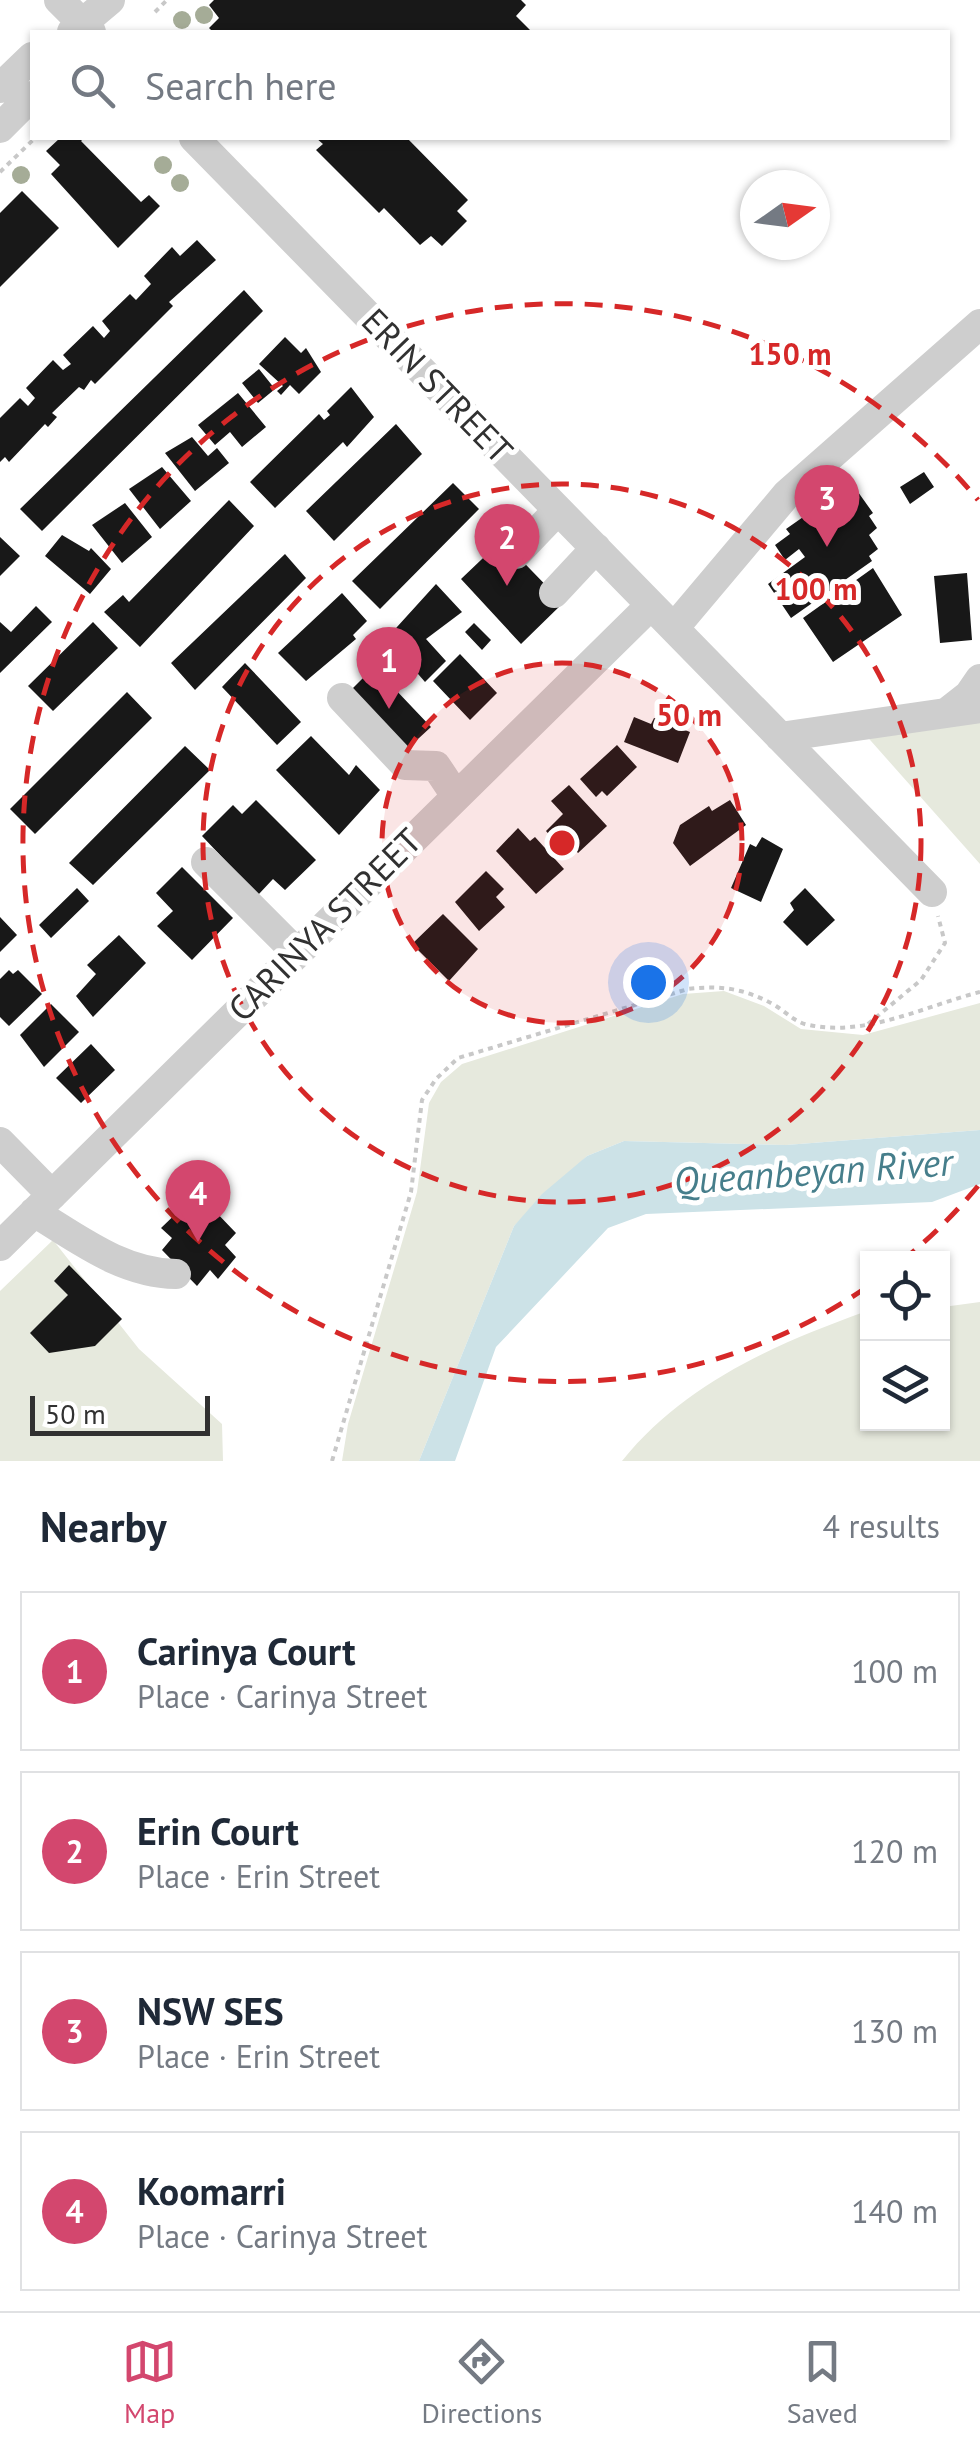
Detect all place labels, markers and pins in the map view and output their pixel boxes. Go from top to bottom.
pin: 3 [794,464,860,547]
pin: 2 [474,504,540,586]
pin: 1 [356,626,422,709]
centre of rings [544,825,580,861]
pin: 4 [166,1160,230,1242]

